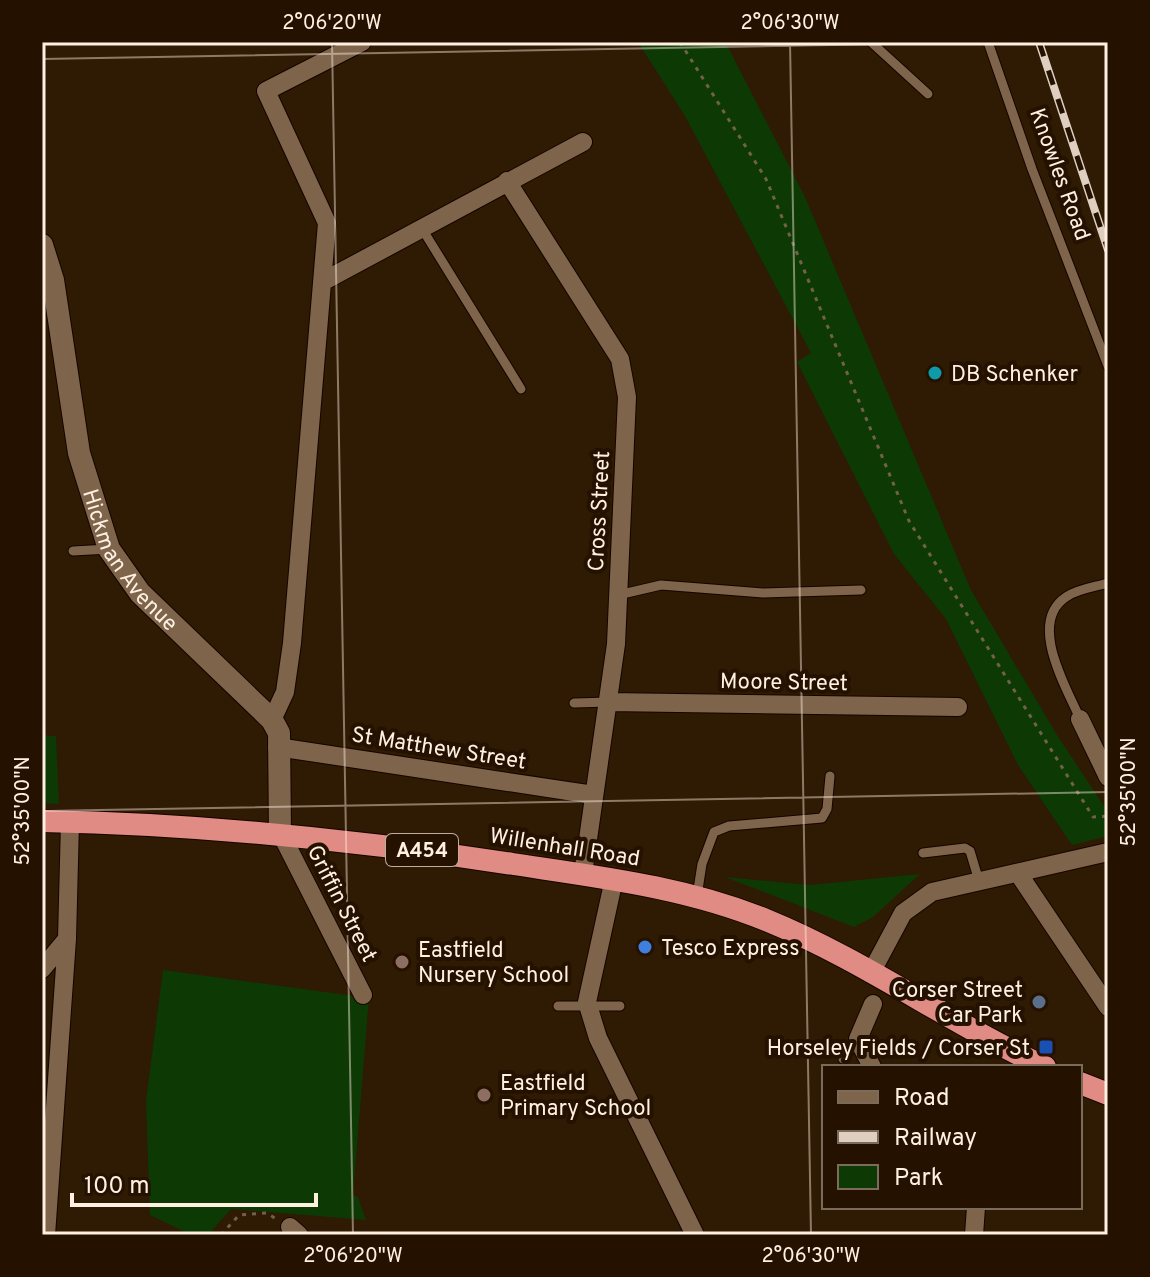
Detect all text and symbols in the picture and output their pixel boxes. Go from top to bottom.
text: 2°06'20"W [282,11,382,37]
text: 2°06'30"W [740,11,840,37]
street label: Knowles Road [1022,105,1095,245]
place label: DB Schenker [951,362,1079,389]
marker: DB Schenker [926,364,944,382]
street label: Cross Street [584,450,617,572]
street label: Hickman Avenue [75,486,182,638]
street label: Moore Street [720,669,848,698]
street label: St Matthew Street [349,722,528,777]
text: 52°35'00"N [1117,737,1143,847]
text: 52°35'00"N [11,756,37,866]
street label: Willenhall Road [488,823,642,874]
road number: A454 [386,834,458,866]
street label: Griffin Street [300,841,382,967]
place label: Tesco Express [661,936,799,963]
place label: Eastfield Nursery School [418,938,569,990]
marker: Tesco Express [636,938,654,956]
marker: Eastfield Nursery School [393,953,411,971]
place label: Corser Street Car Park [892,978,1023,1030]
marker: Corser Street Car Park [1030,993,1048,1011]
place label: Horseley Fields / Corser St [767,1036,1030,1063]
marker: Horseley Fields / Corser St [1037,1038,1055,1056]
legend [822,1065,1082,1209]
place label: Eastfield Primary School [500,1071,651,1123]
text: Road [894,1084,950,1114]
marker: Eastfield Primary School [475,1086,493,1104]
text: Railway [894,1124,977,1154]
scale bar [72,1157,316,1207]
text: Park [894,1164,944,1194]
text: 100 m [84,1172,150,1202]
text: 2°06'20"W [303,1244,403,1270]
text: 2°06'30"W [761,1244,861,1270]

